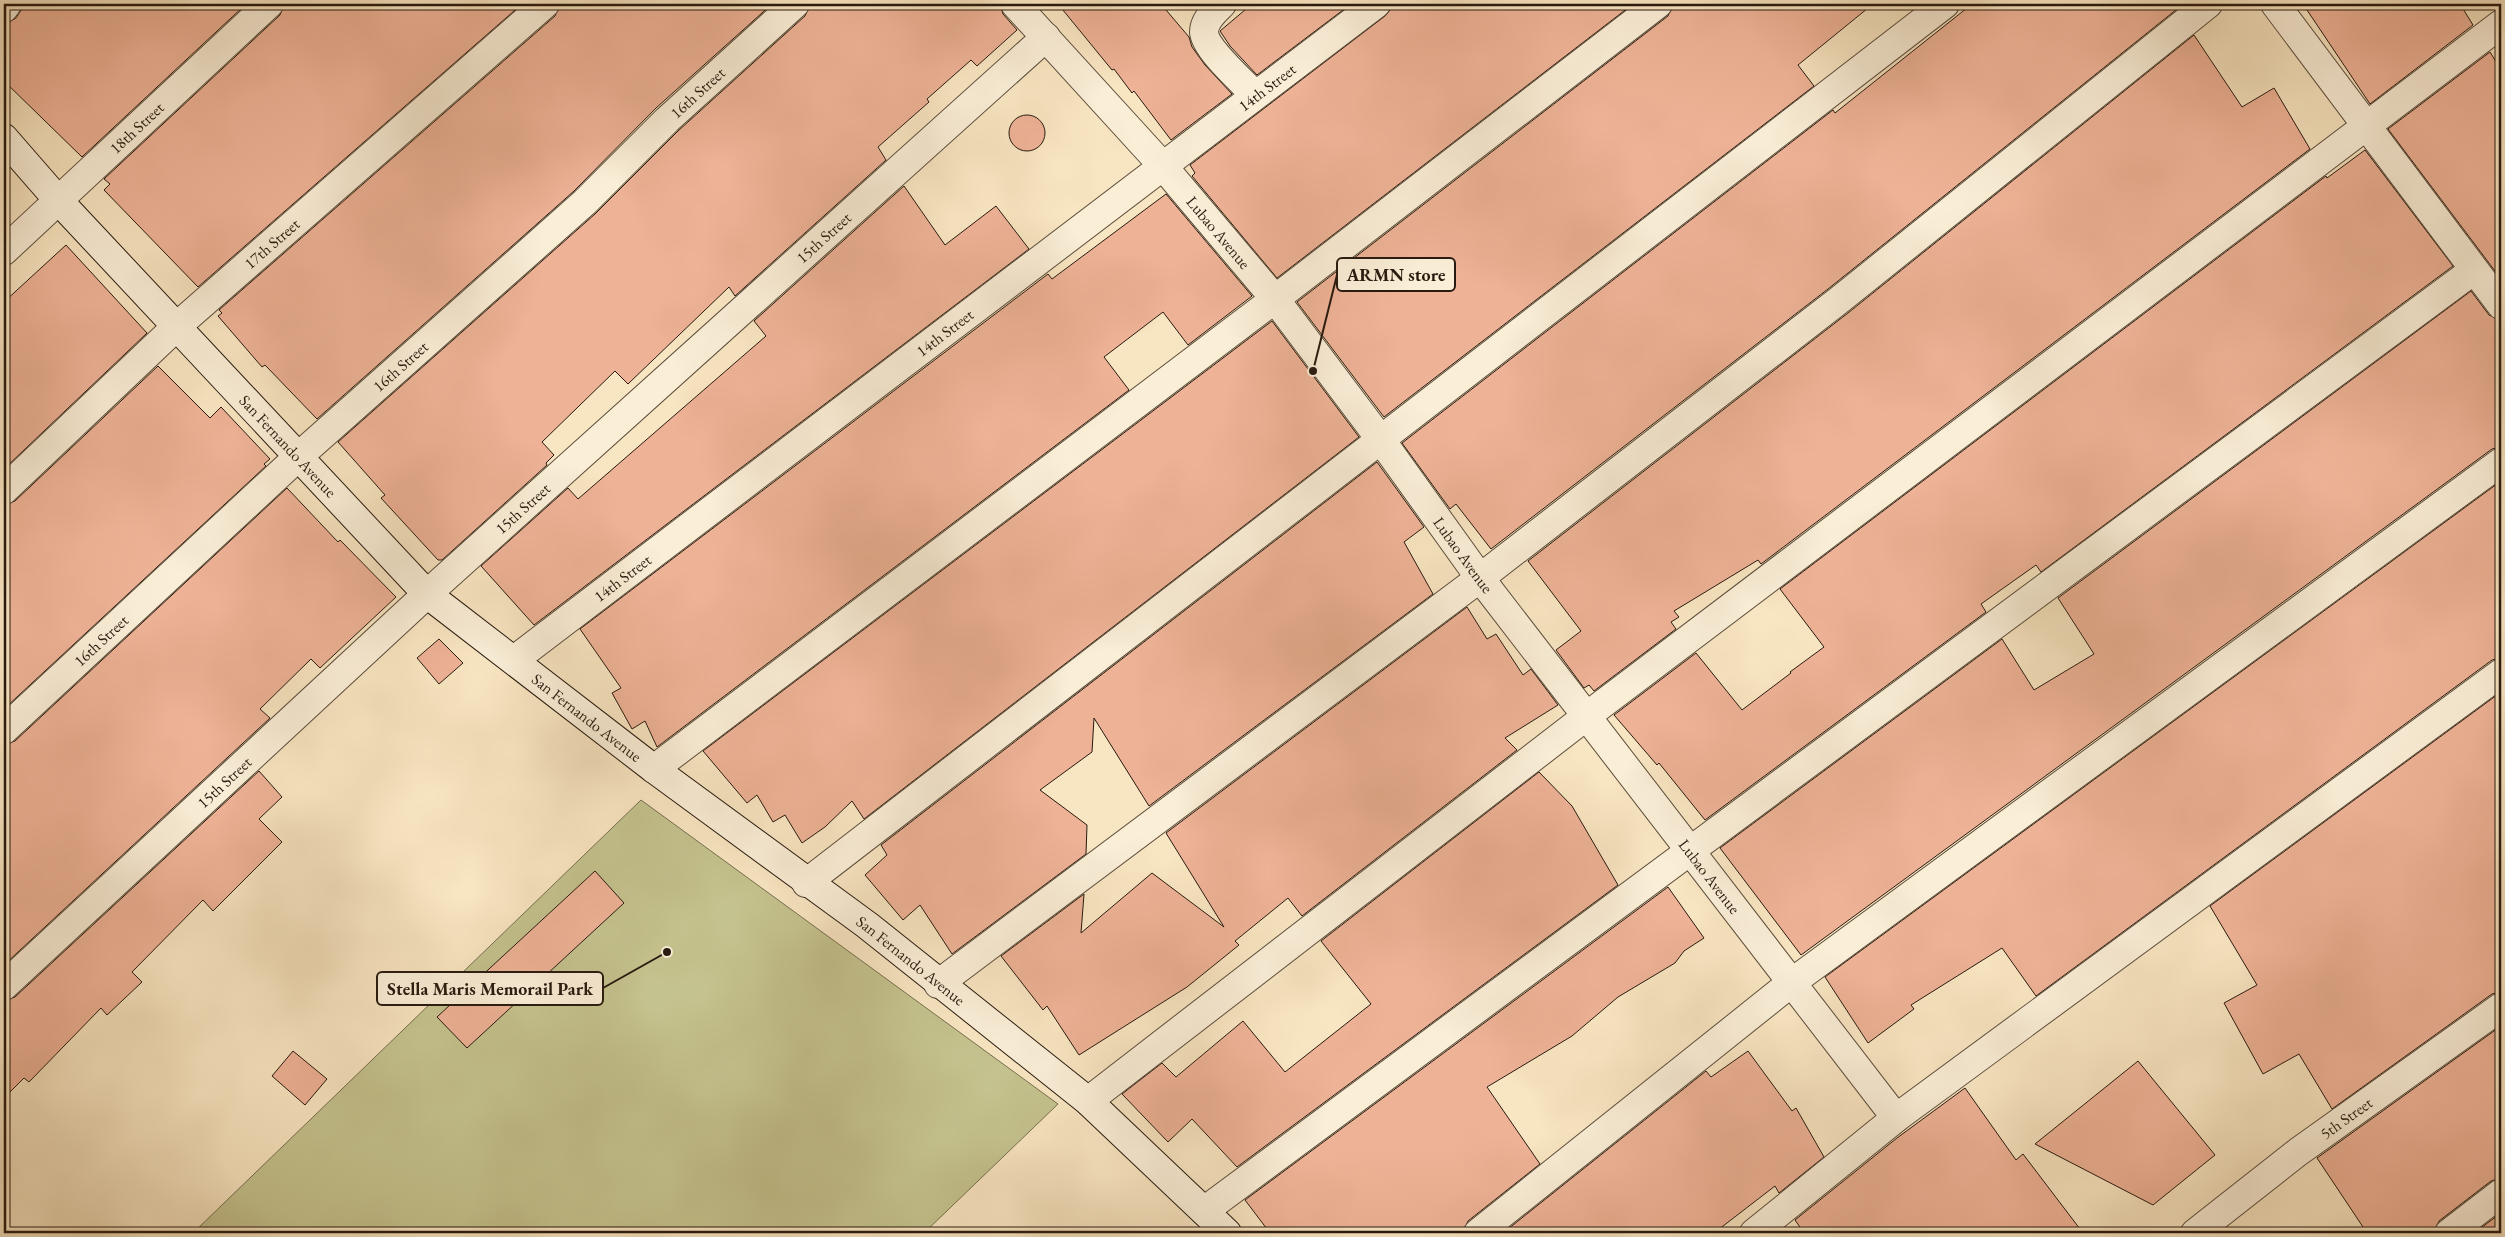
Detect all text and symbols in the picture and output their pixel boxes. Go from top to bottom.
street label: 14th Street [1234,58,1300,116]
street label: 16th Street [665,62,729,123]
street label: 18th Street [105,97,168,158]
street label: Lubao Avenue [1182,191,1255,273]
street label: 15th Street [791,207,855,268]
street label: 17th Street [239,213,304,273]
callout: ARMN store [1337,258,1455,291]
text: ARMN store [1346,263,1446,286]
street label: 14th Street [911,304,978,361]
street label: 16th Street [368,336,432,396]
street label: San Fernando Avenue [235,390,341,502]
street label: 15th Street [490,478,554,538]
street label: Lubao Avenue [1429,512,1498,597]
street label: 14th Street [589,549,655,606]
street label: 16th Street [69,610,132,671]
street label: San Fernando Avenue [528,668,646,766]
street label: 15th Street [192,752,256,813]
street label: Lubao Avenue [1674,834,1745,918]
street label: San Fernando Avenue [852,910,970,1010]
callout: Stella Maris Memorail Park [377,972,603,1005]
text: Stella Maris Memorail Park [387,977,594,1000]
street label: 5th Street [2316,1092,2376,1144]

